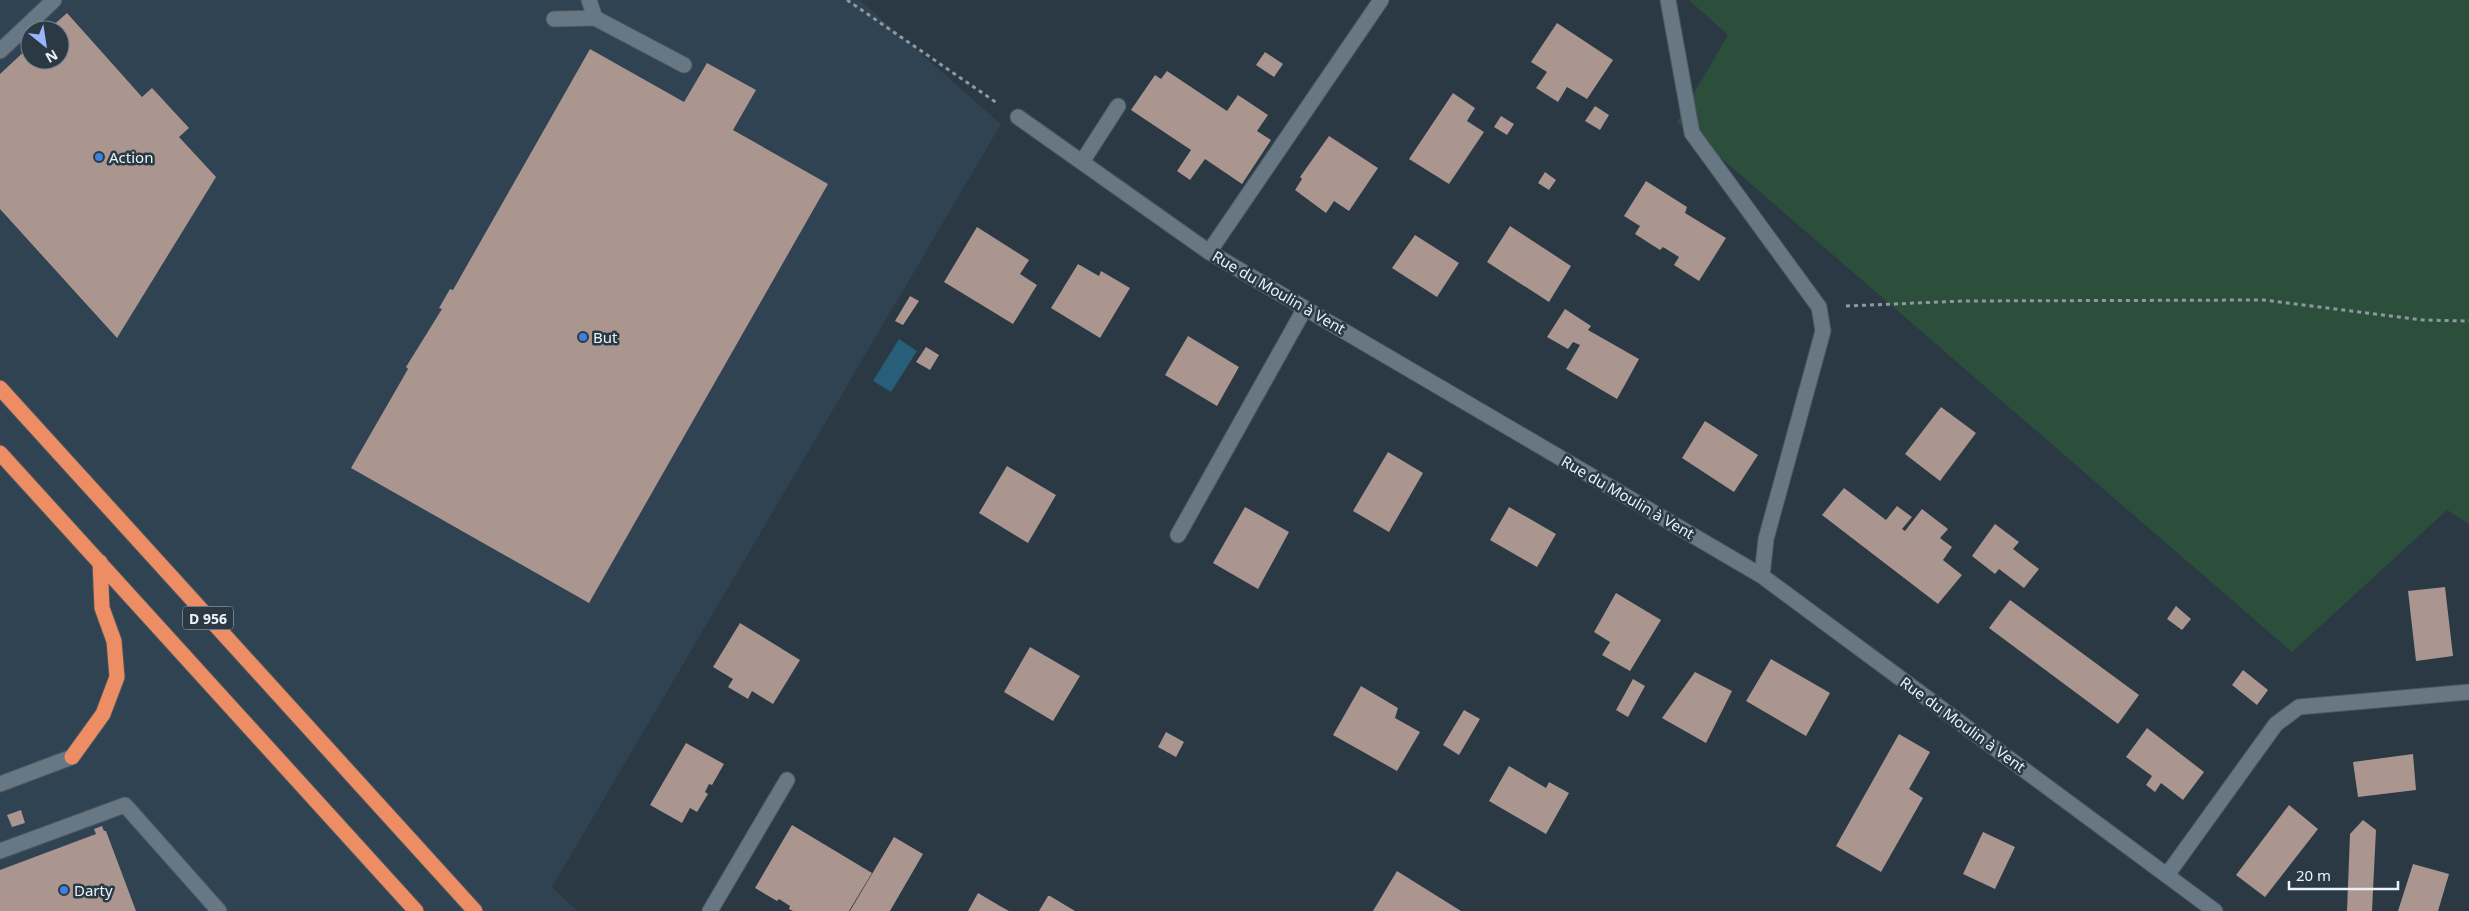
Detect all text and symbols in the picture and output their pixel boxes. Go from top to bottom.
north arrow [20,20,70,70]
text: N [42,46,61,68]
place label: Action [109,147,153,167]
marker: Action [93,151,105,163]
street label: Rue du Moulin à Vent [1209,246,1350,339]
place label: But [593,327,618,347]
marker: But [577,331,589,343]
street label: Rue du Moulin à Vent [1558,451,1699,544]
road number: D 956 [183,606,233,630]
street label: Rue du Moulin à Vent [1896,672,2030,777]
scale bar [2289,858,2398,890]
text: 20 m [2296,865,2331,885]
place label: Darty [74,880,113,900]
marker: Darty [58,884,70,896]

